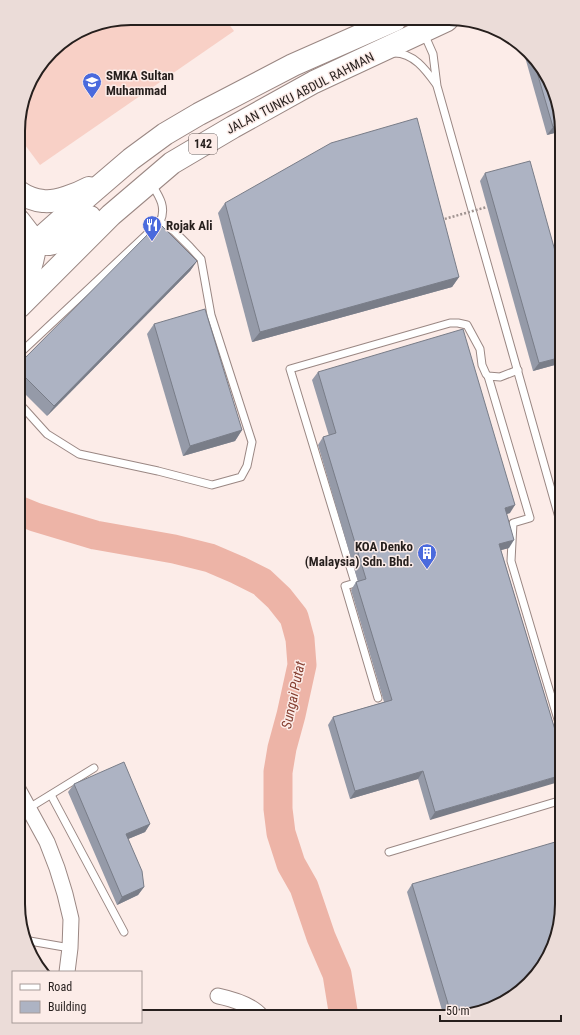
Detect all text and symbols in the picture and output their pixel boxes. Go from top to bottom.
street label: JALAN TUNKU ABDUL RAHMAN [223,49,377,137]
place label: SMKA Sultan Muhammad [106,68,174,98]
school or university icon: SMKA Sultan Muhammad [81,71,103,99]
road number: 142 [189,134,217,154]
restaurant icon: Rojak Ali [141,214,163,242]
place label: Rojak Ali [166,218,213,233]
place label: KOA Denko (Malaysia) Sdn. Bhd. [305,539,414,569]
building icon: KOA Denko (Malaysia) Sdn. Bhd. [416,542,438,570]
water label: Sungai Putat [278,659,308,730]
legend [12,971,142,1023]
text: Road [48,980,72,994]
scale bar [440,997,561,1023]
text: Building [48,1000,86,1014]
text: 50 m [446,1004,470,1018]

